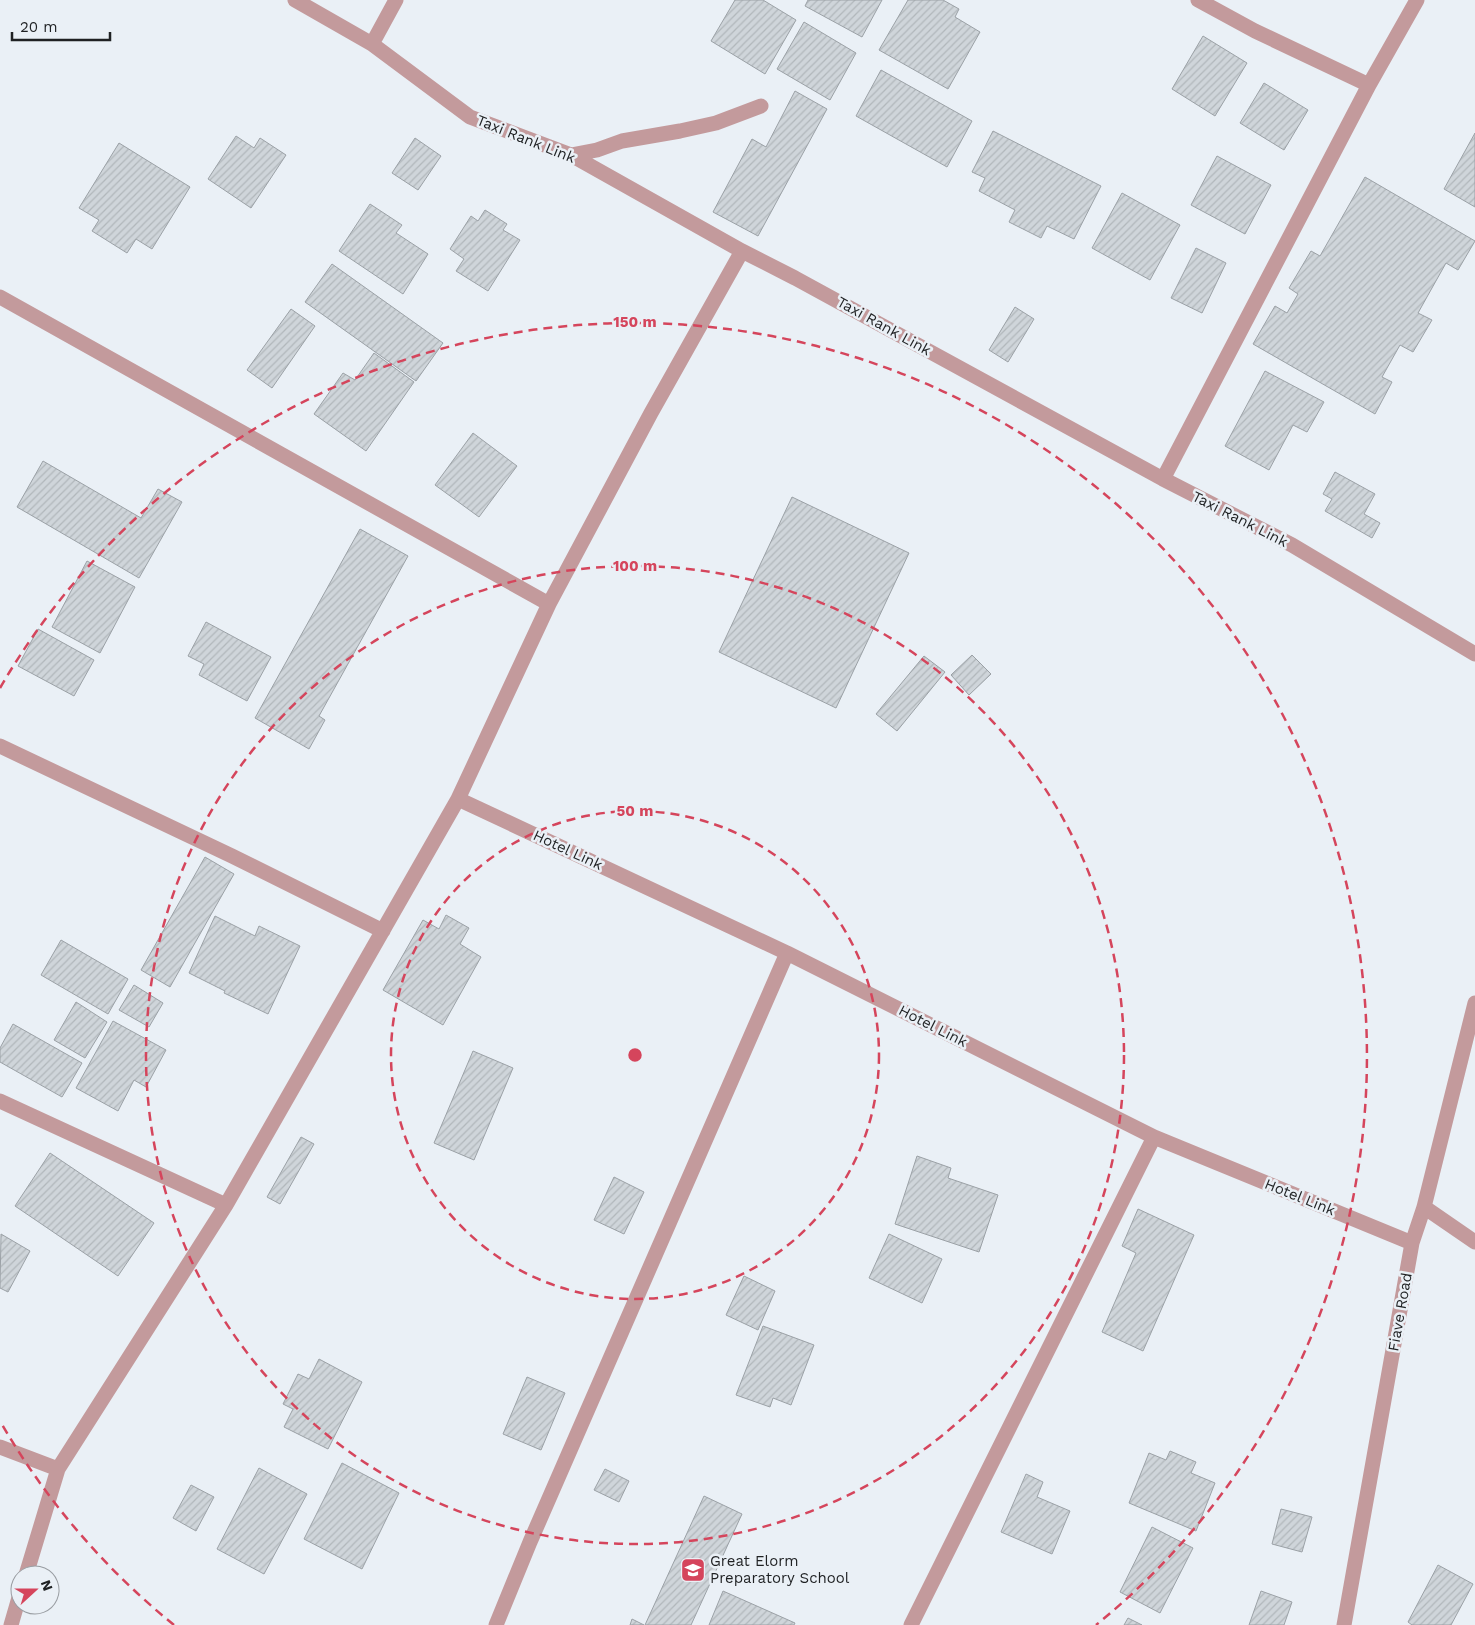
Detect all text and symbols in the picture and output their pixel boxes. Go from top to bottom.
scale bar [12,10,110,42]
text: 20 m [20,18,58,36]
street label: Taxi Rank Link [474,111,578,167]
street label: Taxi Rank Link [834,293,935,360]
text: 150 m [613,313,657,331]
street label: Taxi Rank Link [1189,487,1291,551]
text: 100 m [613,557,657,575]
text: 50 m [617,802,653,820]
street label: Hotel Link [530,826,606,874]
street label: Hotel Link [896,1001,971,1051]
centre of rings [626,1046,644,1064]
street label: Hotel Link [1262,1175,1338,1220]
street label: Fiave Road [1384,1271,1416,1353]
place label: Great Elorm Preparatory School [710,1552,850,1587]
school or university icon: Great Elorm Preparatory School [680,1557,706,1583]
north arrow [10,1565,60,1615]
text: N [38,1578,56,1593]

